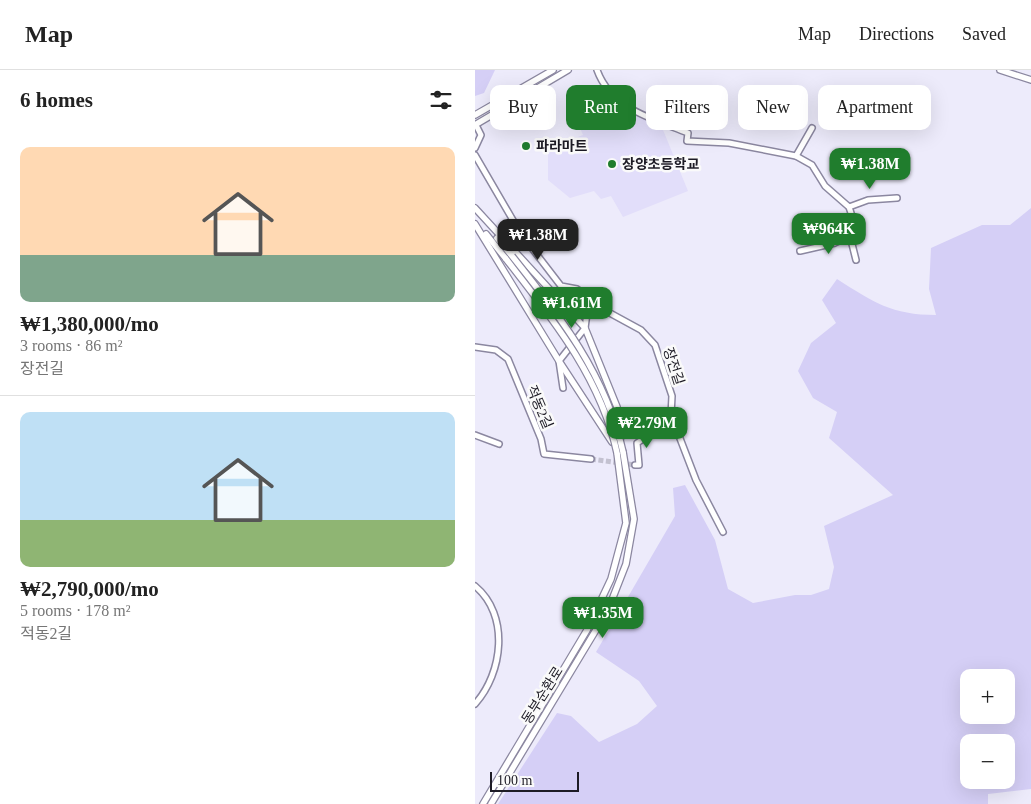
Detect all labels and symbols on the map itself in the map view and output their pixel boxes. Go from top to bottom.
place label: 파라마트 [536,139,588,154]
marker: 파라마트 [520,140,532,152]
pin: ₩1.38M [829,148,911,190]
place label: 장양초등학교 [622,156,699,172]
marker: 장양초등학교 [606,158,618,170]
pin: ₩964K [794,212,864,255]
pin: ₩1.38M [497,218,579,261]
pin: ₩1.61M [531,286,613,329]
street label: 장전길 [660,345,687,387]
street label: 적동2길 [524,383,555,431]
pin: ₩2.79M [606,406,688,449]
pin: ₩1.35M [562,596,644,639]
street label: 동부순환로 [518,663,566,727]
scale bar [490,769,579,792]

